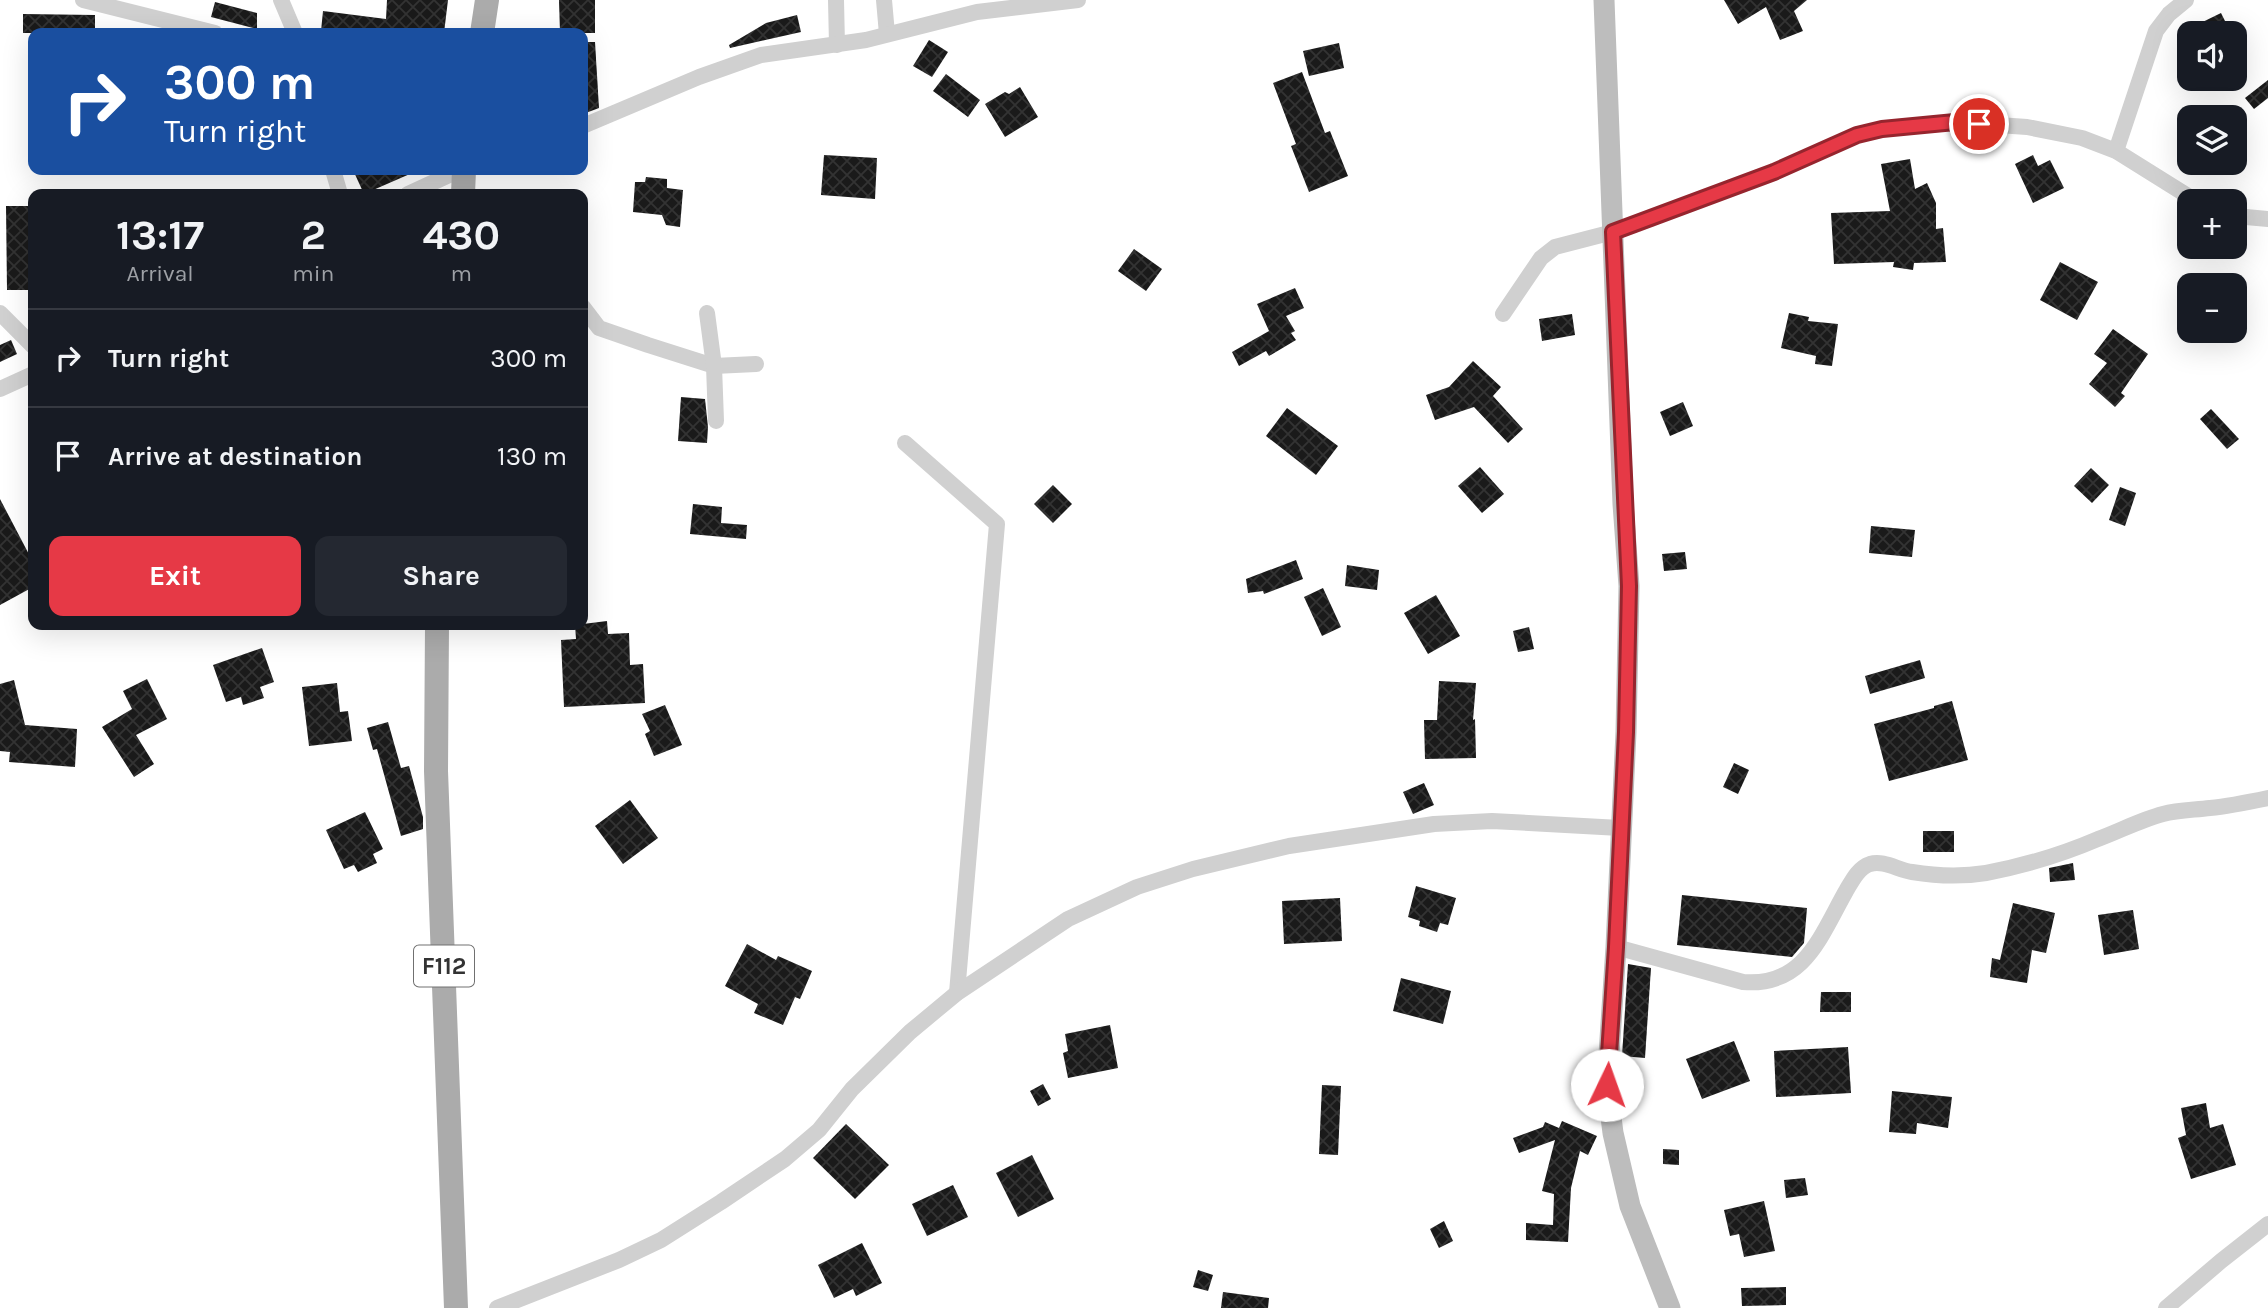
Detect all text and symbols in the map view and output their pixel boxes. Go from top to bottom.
map controls [2177,21,2247,343]
button: sound [2177,21,2247,91]
text: 300 m [164,54,315,111]
icon: right [49,56,140,147]
pin [1949,94,2009,154]
icon: arrive [1960,105,1998,143]
button: layers [2177,105,2247,175]
text: Turn right [164,113,306,150]
button: + [2177,189,2247,259]
text: 13:17 [116,210,204,260]
text: 2 [301,210,326,260]
text: 430 [422,210,500,260]
text: Arrival [126,260,194,287]
text: min [292,260,334,287]
text: m [450,260,472,287]
button: − [2177,273,2247,343]
icon: right [49,339,87,377]
text: Turn right [108,343,229,374]
text: 300 m [490,343,567,374]
icon: arrive [49,437,87,475]
text: Arrive at destination [108,441,362,472]
text: 130 m [497,441,567,472]
button: Exit [49,536,301,616]
button: Share [315,536,567,616]
road number: F112 [414,946,474,986]
position arrow [1570,1048,1644,1122]

